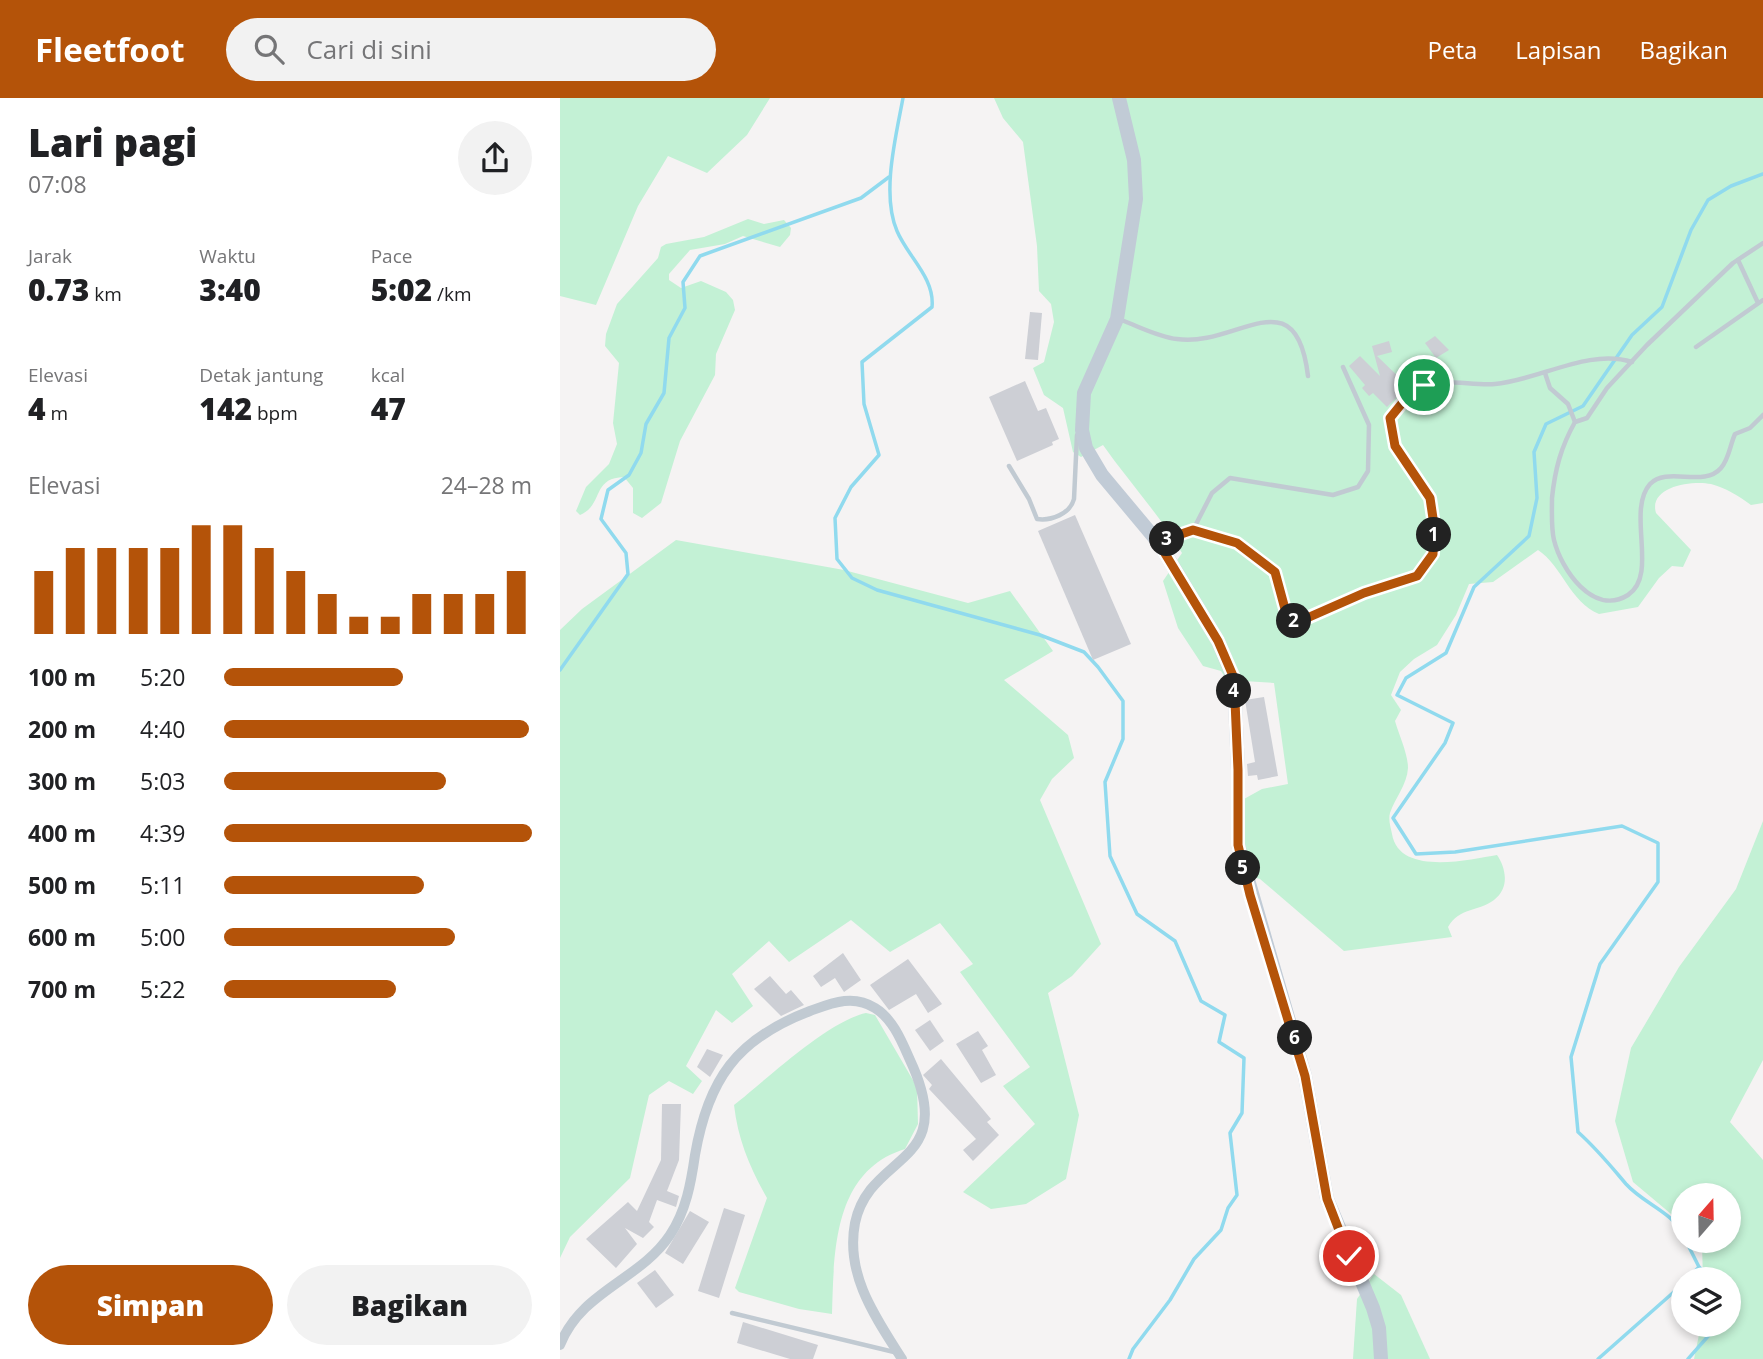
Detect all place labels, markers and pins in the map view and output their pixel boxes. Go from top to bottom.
pin [1394,355,1454,415]
pin: 1 [1416,518,1452,552]
pin: 3 [1150,522,1184,556]
pin: 2 [1276,603,1312,638]
pin: 4 [1216,674,1252,708]
pin: 5 [1226,850,1260,886]
pin: 6 [1278,1020,1312,1056]
pin [1319,1226,1379,1286]

